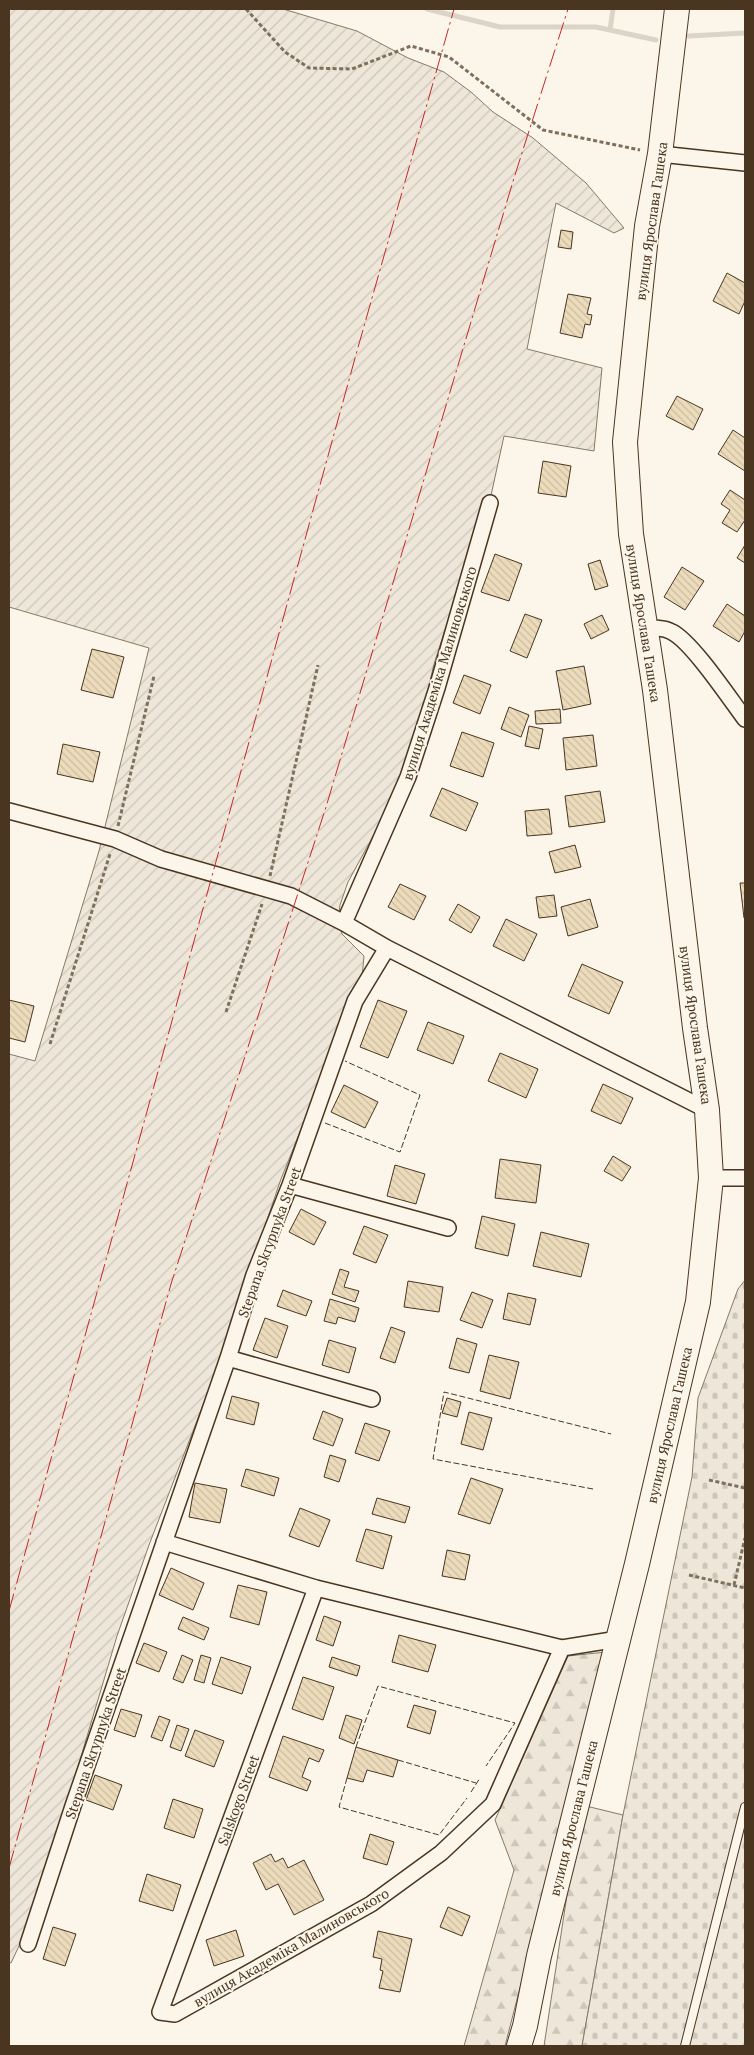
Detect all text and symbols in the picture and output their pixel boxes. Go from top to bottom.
street label: вулиця Ярослава Гашека [630,140,672,302]
street label: вулиця Ярослава Гашека [622,542,666,704]
street label: вулиця Академіка Малиновського [397,563,481,782]
street label: вулиця Ярослава Гашека [675,944,717,1106]
street label: Stepana Skrypnyka Street [233,1163,305,1320]
street label: вулиця Ярослава Гашека [642,1345,696,1505]
street label: Stepana Skrypnyka Street [60,1664,130,1821]
street label: вулиця Ярослава Гашека [544,1738,602,1898]
street label: Salskogo Street [213,1751,264,1848]
street label: вулиця Академіка Малиновського [190,1883,392,2011]

